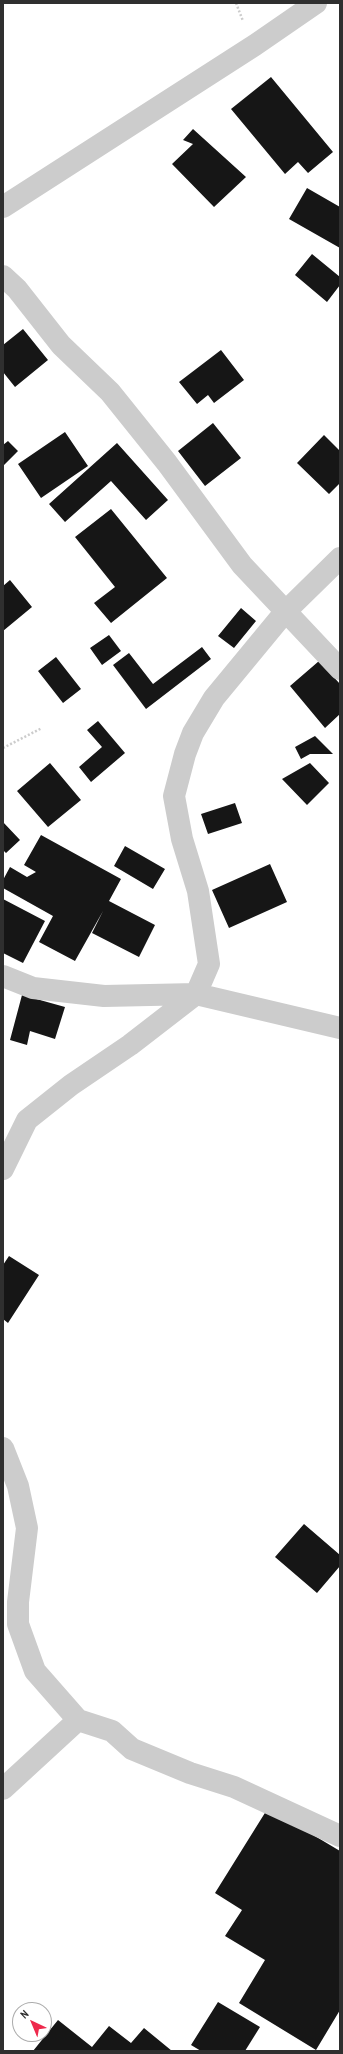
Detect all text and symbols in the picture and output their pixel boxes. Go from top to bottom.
north arrow [12,2002,52,2042]
text: N [17,2007,32,2021]

